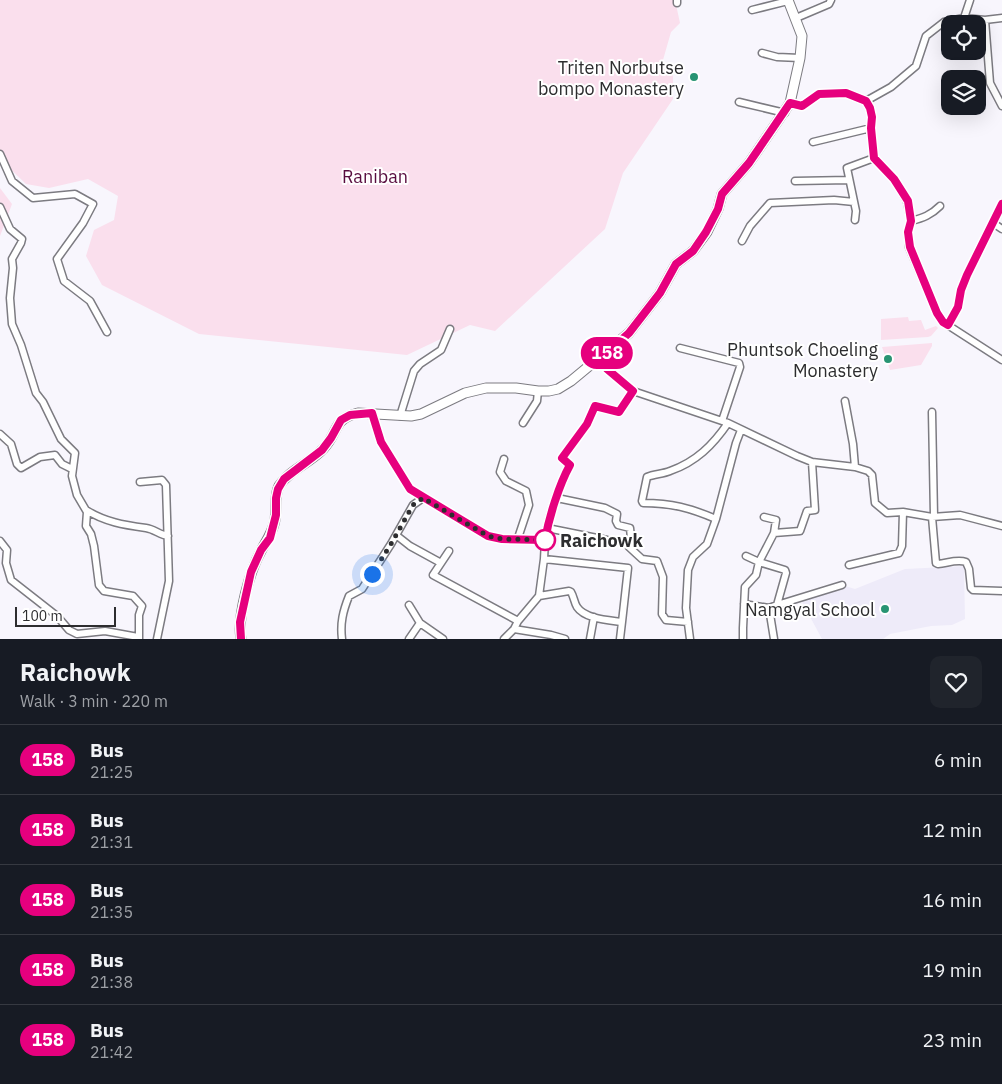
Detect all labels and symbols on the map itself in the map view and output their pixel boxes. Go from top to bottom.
place label: Triten Norbutse bompo Monastery [538,56,684,100]
marker: Triten Norbutse bompo Monastery [688,71,700,83]
park label: Raniban [342,165,408,188]
line badge: 158 [578,337,636,369]
place label: Phuntsok Choeling Monastery [727,338,878,382]
marker: Phuntsok Choeling Monastery [882,353,894,365]
marker: Raichowk [534,529,556,551]
place label: Raichowk [560,529,643,552]
your location [360,562,385,587]
place label: Namgyal School [745,598,875,621]
marker: Namgyal School [879,603,891,615]
scale bar [15,604,116,627]

